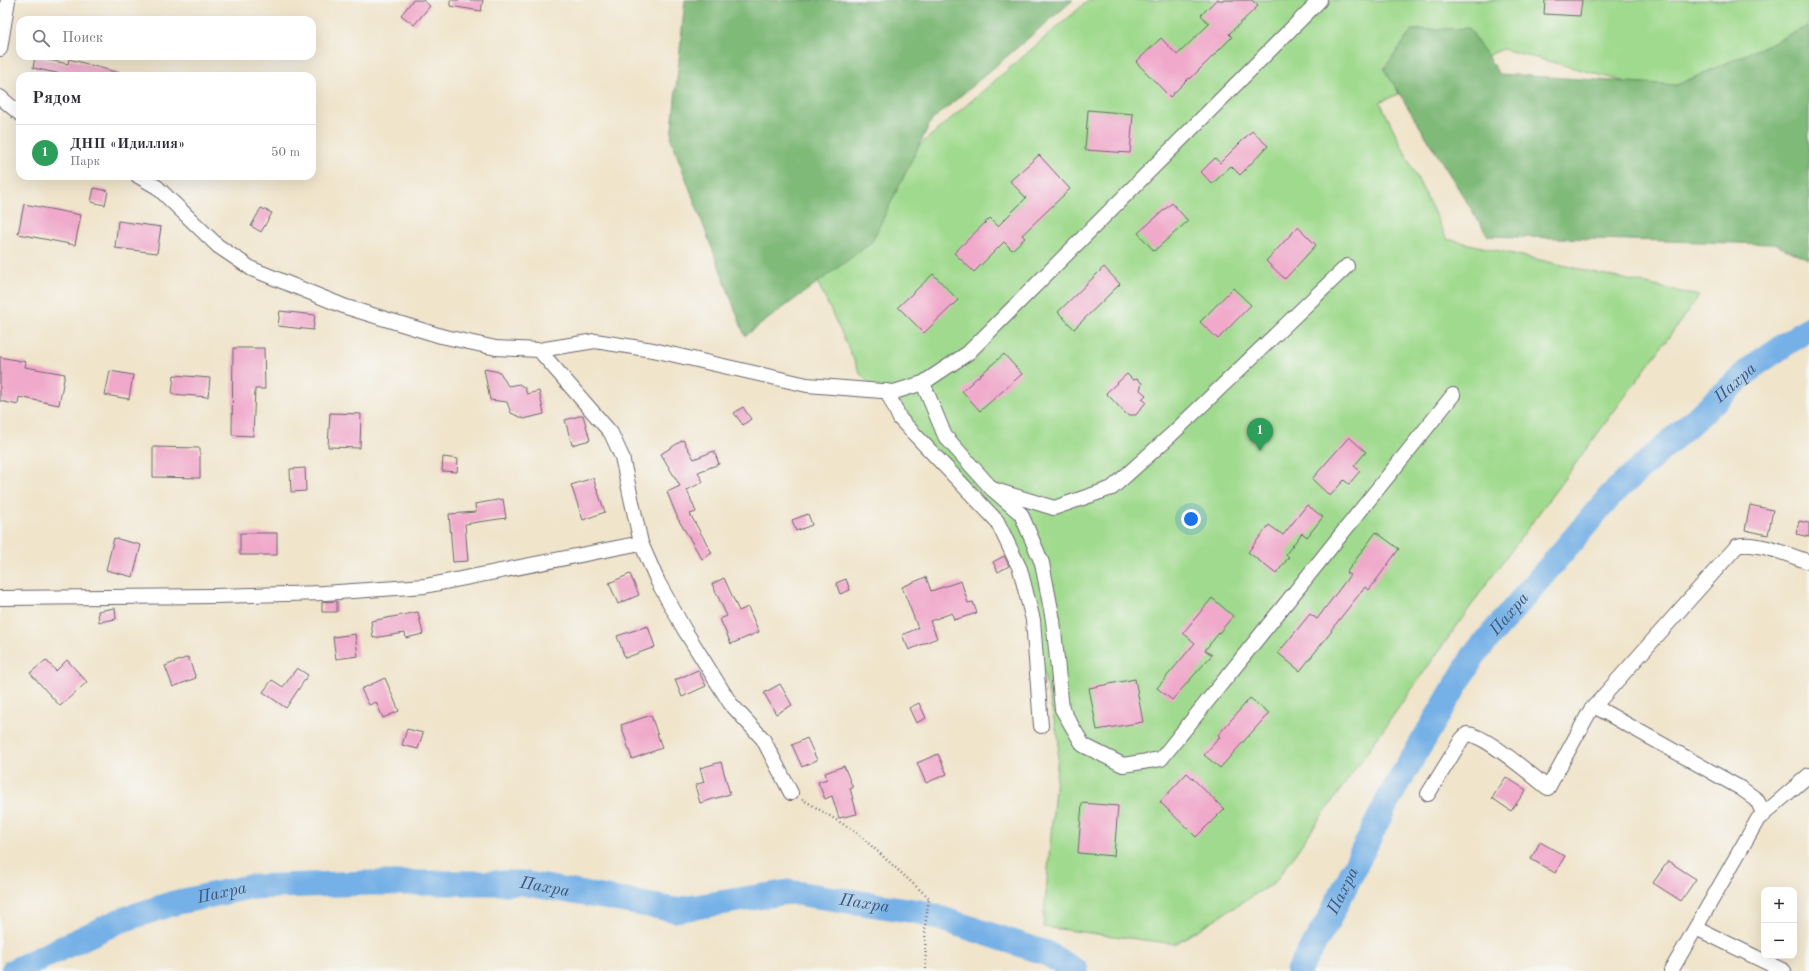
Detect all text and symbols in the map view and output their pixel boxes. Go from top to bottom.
search box [16,16,316,60]
icon: search [30,27,52,49]
text: Поиск [62,31,103,46]
text: Рядом [32,90,81,107]
text: ДНП «Идиллия» [70,137,185,152]
text: 1 [41,146,49,159]
text: 50 m [271,146,300,159]
text: Парк [70,155,100,168]
water label: Пахра [1710,360,1760,407]
pin: 1 [1247,418,1273,451]
your location [1181,509,1201,529]
water label: Пахра [1486,589,1532,639]
water label: Пахра [1324,864,1362,918]
water label: Пахра [518,874,571,900]
water label: Пахра [194,879,248,907]
map controls [1761,887,1797,959]
button: + [1761,887,1797,923]
water label: Пахра [837,891,891,916]
button: − [1761,923,1797,959]

